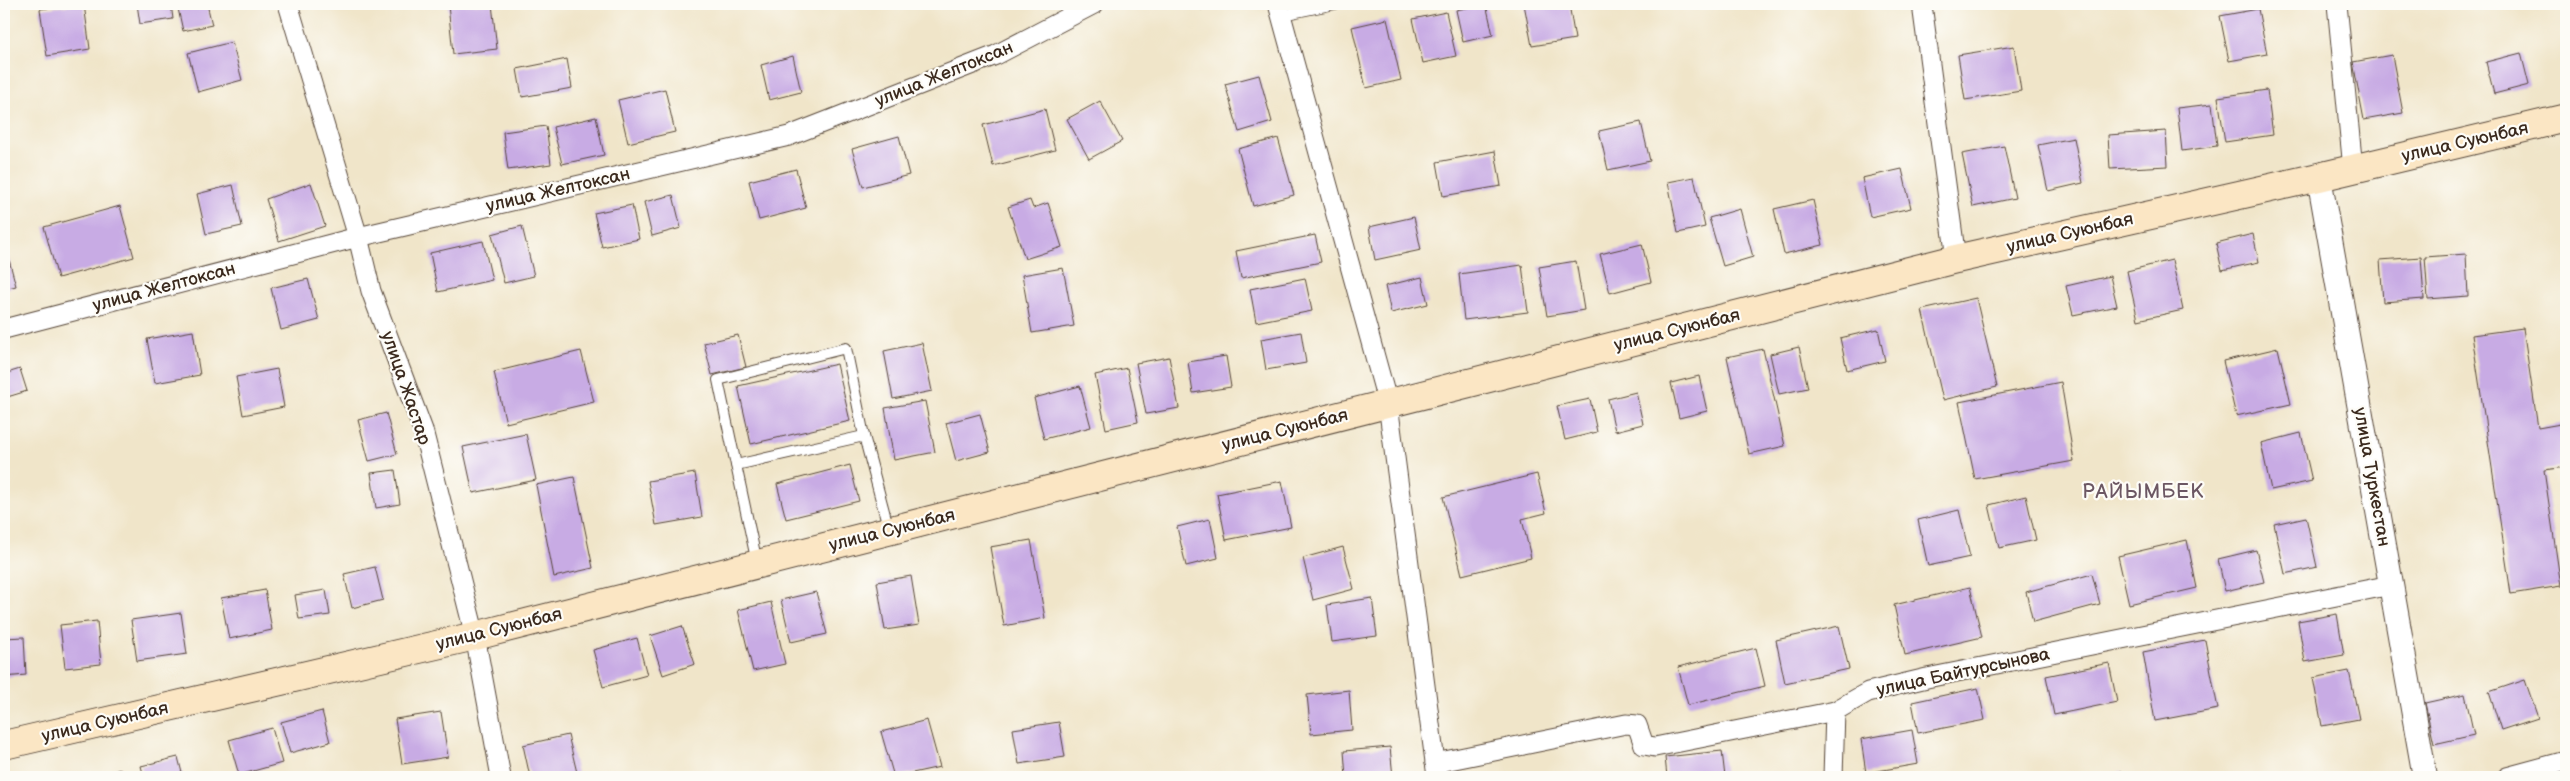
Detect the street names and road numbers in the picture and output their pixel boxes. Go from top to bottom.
street label: улица Желтоксан [872,37,1016,111]
street label: улица Суюнбая [2400,117,2530,167]
street label: улица Желтоксан [484,163,632,217]
street label: улица Суюнбая [2005,208,2135,258]
street label: улица Желтоксан [90,258,238,316]
street label: улица Суюнбая [1612,304,1742,356]
street label: улица Жастар [377,328,435,448]
street label: улица Суюнбая [1220,404,1350,456]
street label: улица Туркестан [2349,406,2395,548]
street label: улица Суюнбая [827,504,957,556]
street label: улица Суюнбая [434,603,564,655]
street label: улица Байтурсынова [1875,643,2052,701]
street label: улица Суюнбая [40,697,170,747]

